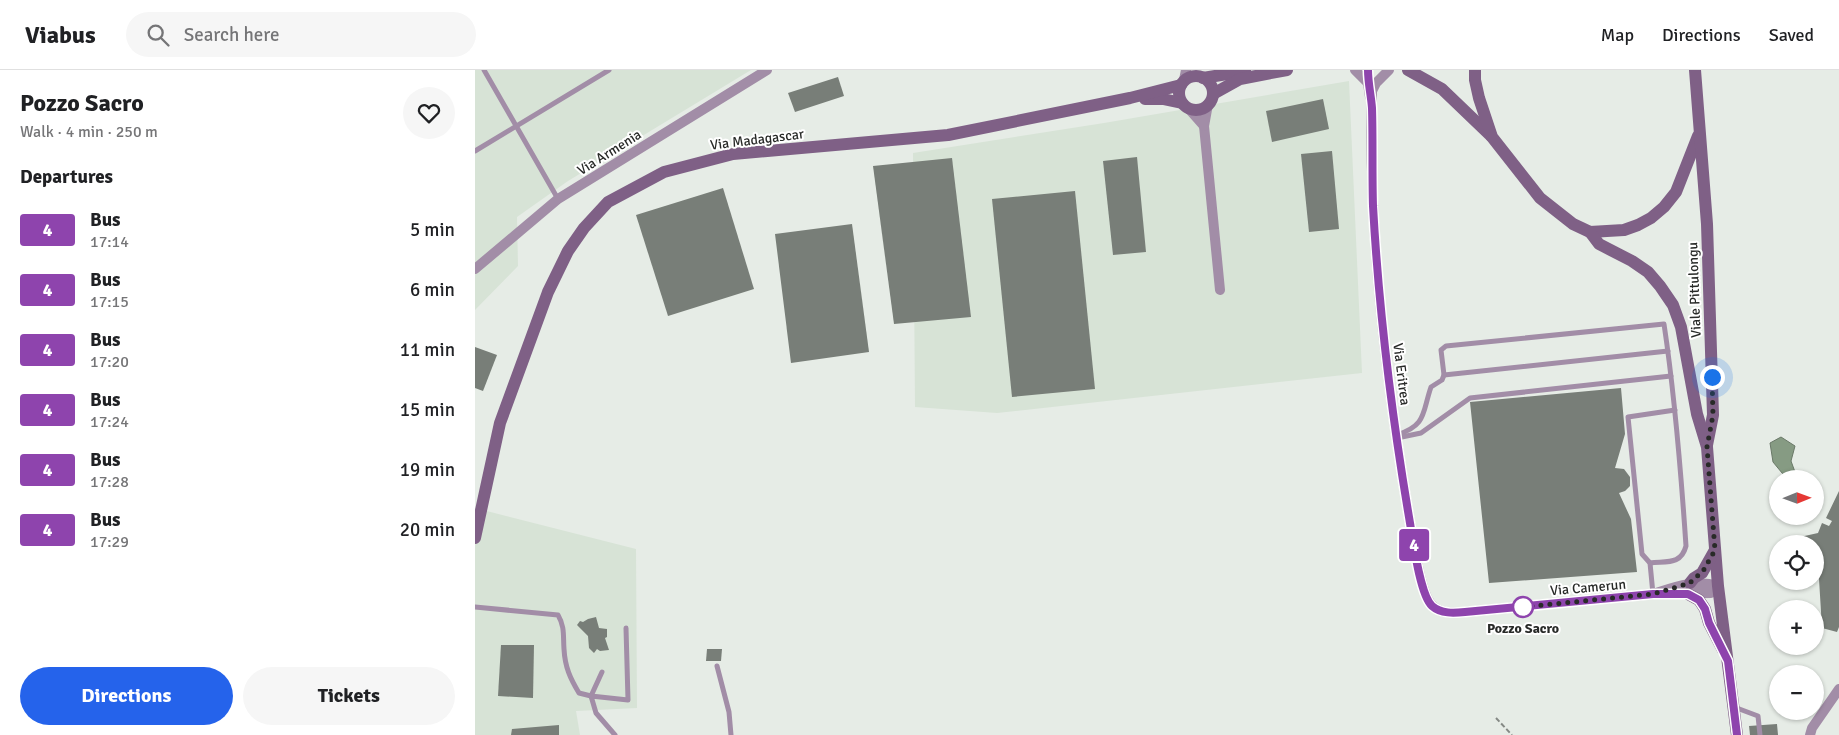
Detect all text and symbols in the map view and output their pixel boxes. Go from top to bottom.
search box [126,12,476,57]
text: Viabus [25,20,96,50]
icon: search [144,21,172,49]
text: Search here [184,23,279,47]
text: Map [1601,24,1634,46]
text: Directions [1662,24,1741,46]
text: Saved [1769,24,1814,46]
button: heart [403,87,455,139]
text: Pozzo Sacro [20,88,144,118]
text: Walk · 4 min · 250 m [20,122,158,142]
street label: Via Madagascar [709,125,806,154]
street label: Via Armenia [574,126,644,179]
text: Departures [20,165,113,189]
text: Bus [90,208,121,232]
text: 5 min [410,218,455,242]
text: 4 [43,219,52,241]
text: 17:14 [90,232,129,252]
street label: Viale Pittulongu [1684,242,1705,338]
text: Bus [90,268,121,292]
text: 6 min [410,278,455,302]
text: 4 [43,279,52,301]
text: 17:15 [90,292,129,312]
text: Bus [90,328,121,352]
text: 11 min [400,338,455,362]
text: 4 [43,339,52,361]
street label: Via Eritrea [1389,342,1414,406]
text: 17:20 [90,352,129,372]
your location [1700,365,1725,390]
text: Bus [90,388,121,412]
text: 15 min [400,398,455,422]
text: 4 [43,399,52,421]
text: 17:24 [90,412,129,432]
text: Bus [90,448,121,472]
text: 19 min [400,458,455,482]
text: 4 [43,459,52,481]
north arrow [1769,470,1824,525]
map controls [1769,470,1824,720]
text: 17:28 [90,472,129,492]
text: Bus [90,508,121,532]
text: 20 min [400,518,455,542]
text: 4 [43,519,52,541]
line badge: 4 [1398,529,1430,561]
text: 17:29 [90,532,129,552]
text: 4 [1409,534,1419,556]
button: locate [1769,535,1824,590]
street label: Via Camerun [1549,576,1627,599]
marker: Pozzo Sacro [1512,596,1534,618]
button: + [1769,600,1824,655]
place label: Pozzo Sacro [1487,620,1559,637]
button: − [1769,665,1824,720]
button: Directions [20,667,233,725]
button: Tickets [243,667,455,725]

